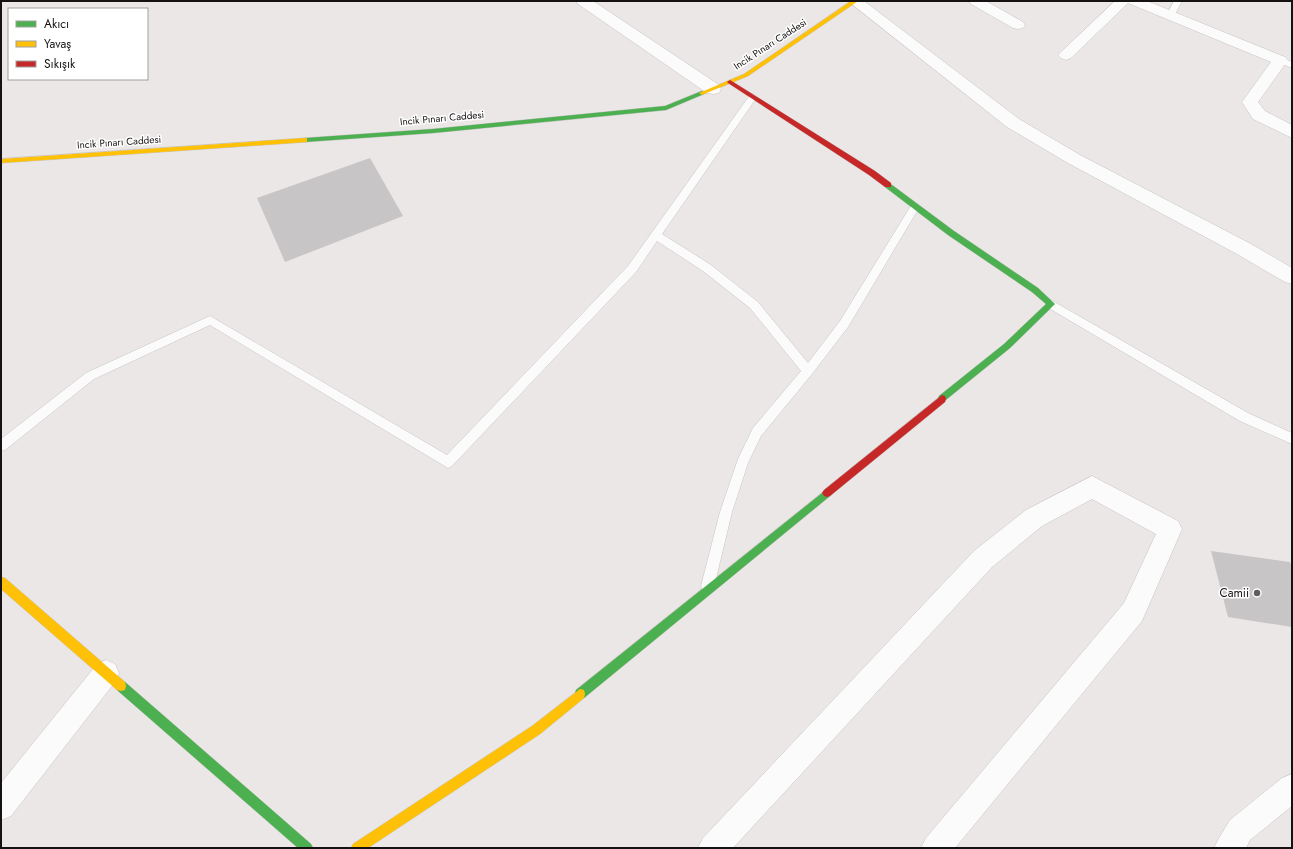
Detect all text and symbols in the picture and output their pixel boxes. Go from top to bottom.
legend [8,8,148,80]
text: Akıcı [44,15,69,33]
street label: Incik Pınarı Caddesi [731,15,809,73]
text: Yavaş [44,35,71,53]
text: Sıkışık [44,55,76,73]
street label: Incik Pınarı Caddesi [399,107,485,129]
street label: Incik Pınarı Caddesi [76,132,162,152]
place label: Camii [1219,584,1249,602]
marker: Camii [1252,588,1262,598]

